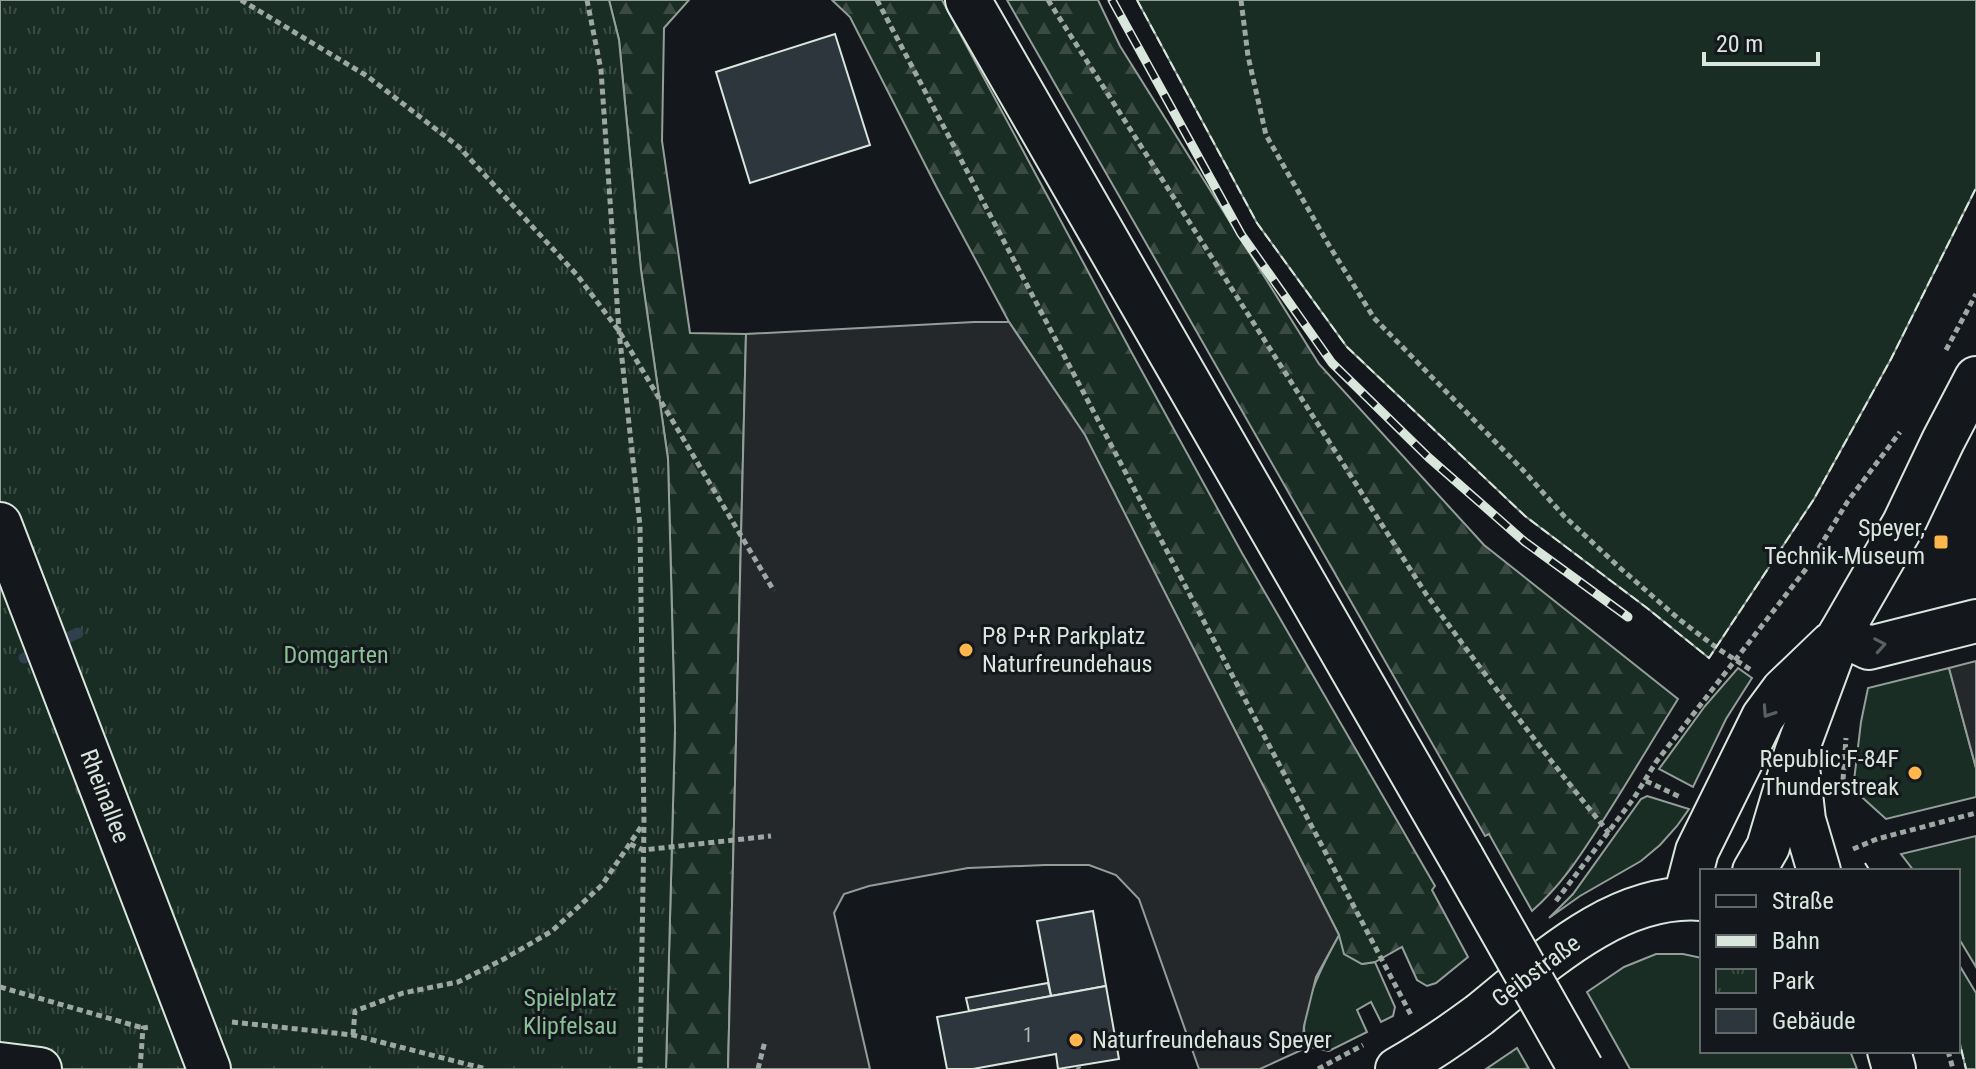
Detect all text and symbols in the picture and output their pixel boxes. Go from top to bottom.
scale bar [1704,16,1818,66]
text: 20 m [1716,30,1763,58]
place label: Speyer, Technik-Museum [1764,514,1925,570]
marker: Speyer, Technik-Museum [1932,533,1950,551]
place label: P8 P+R Parkplatz Naturfreundehaus [982,622,1153,678]
one-way arrow [1873,637,1886,654]
park label: Domgarten [283,641,389,669]
marker: P8 P+R Parkplatz Naturfreundehaus [957,641,975,659]
one-way arrow [1763,703,1778,717]
street label: Rheinallee [74,745,136,847]
place label: Republic F-84F Thunderstreak [1759,745,1899,801]
marker: Republic F-84F Thunderstreak [1906,764,1924,782]
legend [1700,869,1960,1053]
text: Straße [1772,887,1834,915]
text: Bahn [1772,927,1820,955]
street label: Geibstraße [1486,929,1586,1013]
text: Park [1772,967,1815,995]
park label: Spielplatz Klipfelsau [523,984,617,1040]
text: Gebäude [1772,1007,1856,1035]
house number: 1 [1023,1023,1033,1047]
place label: Naturfreundehaus Speyer [1092,1026,1332,1054]
marker: Naturfreundehaus Speyer [1067,1031,1085,1049]

